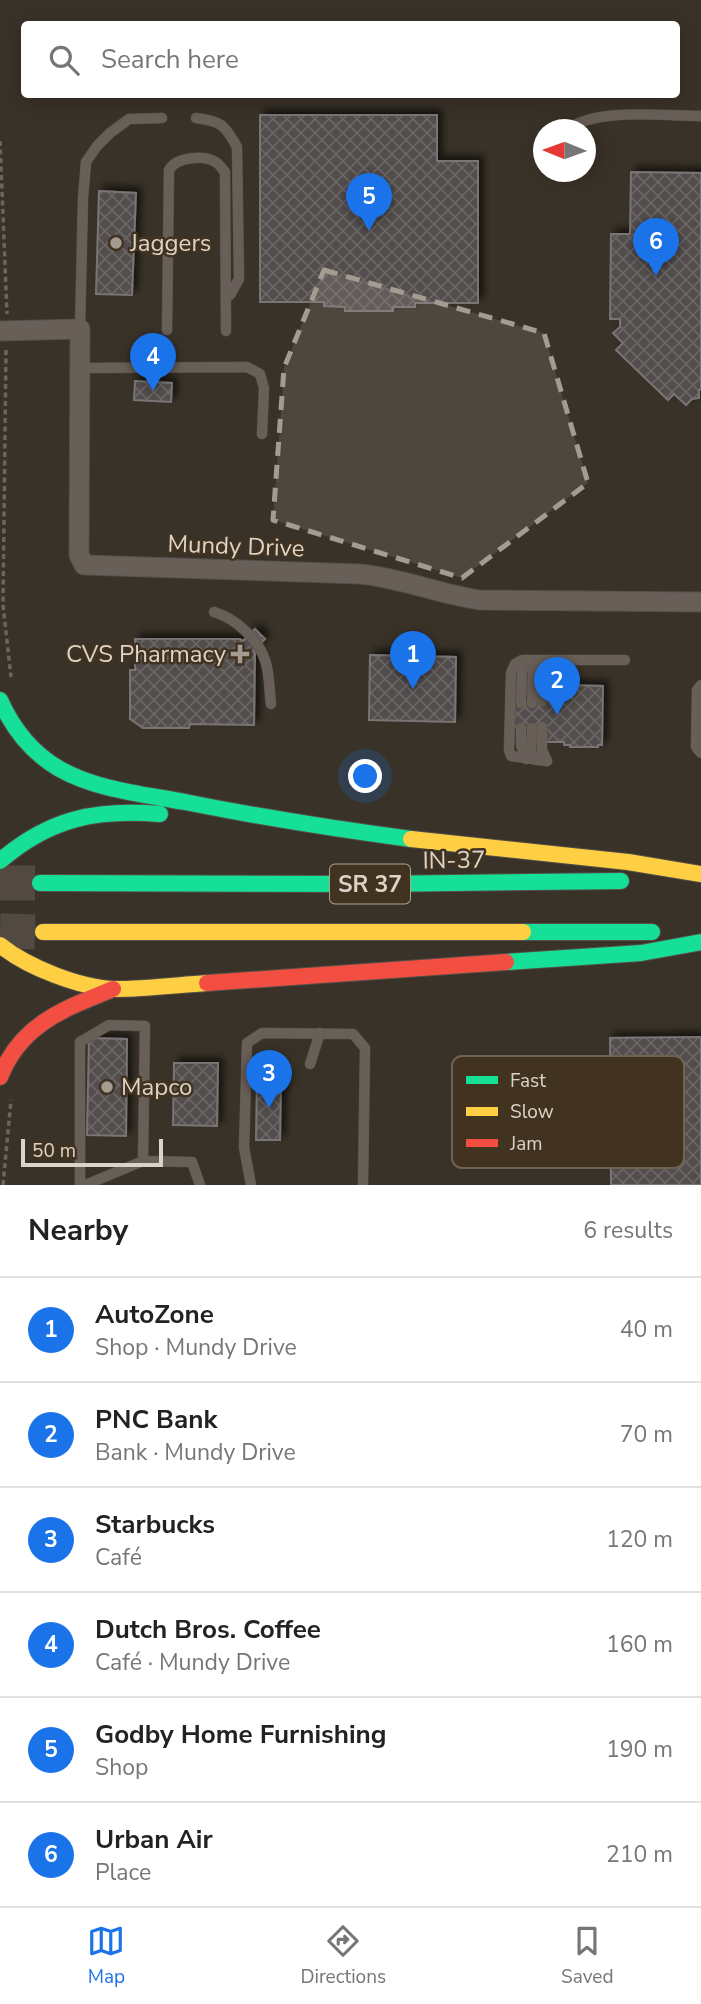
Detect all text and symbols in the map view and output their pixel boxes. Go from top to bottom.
search box [21,21,680,98]
icon: search [45,41,83,79]
text: Search here [101,42,239,77]
north arrow [533,119,596,182]
pin: 5 [346,173,392,231]
pin: 6 [633,218,679,276]
place label: Jaggers [129,227,211,259]
marker: Jaggers [108,235,124,251]
pin: 4 [130,333,176,391]
street label: Mundy Drive [167,528,305,564]
pin: 1 [390,631,436,689]
place label: CVS Pharmacy [66,638,227,670]
marker: CVS Pharmacy [232,646,248,662]
pin: 2 [534,657,580,715]
your location [348,759,382,793]
street label: IN-37 [422,843,486,877]
road number: SR 37 [330,864,410,904]
pin: 3 [246,1050,292,1108]
legend [452,1056,684,1168]
text: Fast [510,1068,546,1094]
place label: Mapco [121,1071,192,1103]
marker: Mapco [99,1079,115,1095]
text: Slow [510,1099,554,1125]
text: Jam [509,1131,543,1157]
scale bar [21,1136,163,1168]
text: 50 m [32,1138,76,1164]
text: Nearby [28,1210,128,1251]
text: 6 results [583,1215,673,1246]
text: AutoZone [95,1297,214,1332]
text: 1 [44,1314,58,1345]
text: 40 m [620,1314,673,1345]
text: Shop · Mundy Drive [95,1332,297,1363]
text: PNC Bank [95,1402,217,1437]
text: 2 [44,1419,58,1450]
text: 70 m [620,1419,673,1450]
text: Bank · Mundy Drive [95,1437,296,1468]
text: Starbucks [95,1507,215,1542]
text: 3 [44,1524,58,1555]
text: 120 m [606,1524,673,1555]
text: Café [95,1542,142,1573]
text: Dutch Bros. Coffee [95,1612,321,1647]
text: 4 [44,1629,58,1660]
text: 160 m [606,1629,673,1660]
text: Café · Mundy Drive [95,1647,290,1678]
text: Godby Home Furnishing [95,1717,387,1752]
text: 5 [44,1734,58,1765]
text: 190 m [606,1734,673,1765]
text: Shop [95,1752,148,1783]
text: Urban Air [95,1822,213,1857]
text: 6 [44,1839,58,1870]
text: 210 m [606,1839,673,1870]
text: Place [95,1857,151,1888]
tab: Map [87,1922,125,1990]
tab: Directions [300,1922,386,1990]
tab: Saved [561,1922,614,1990]

